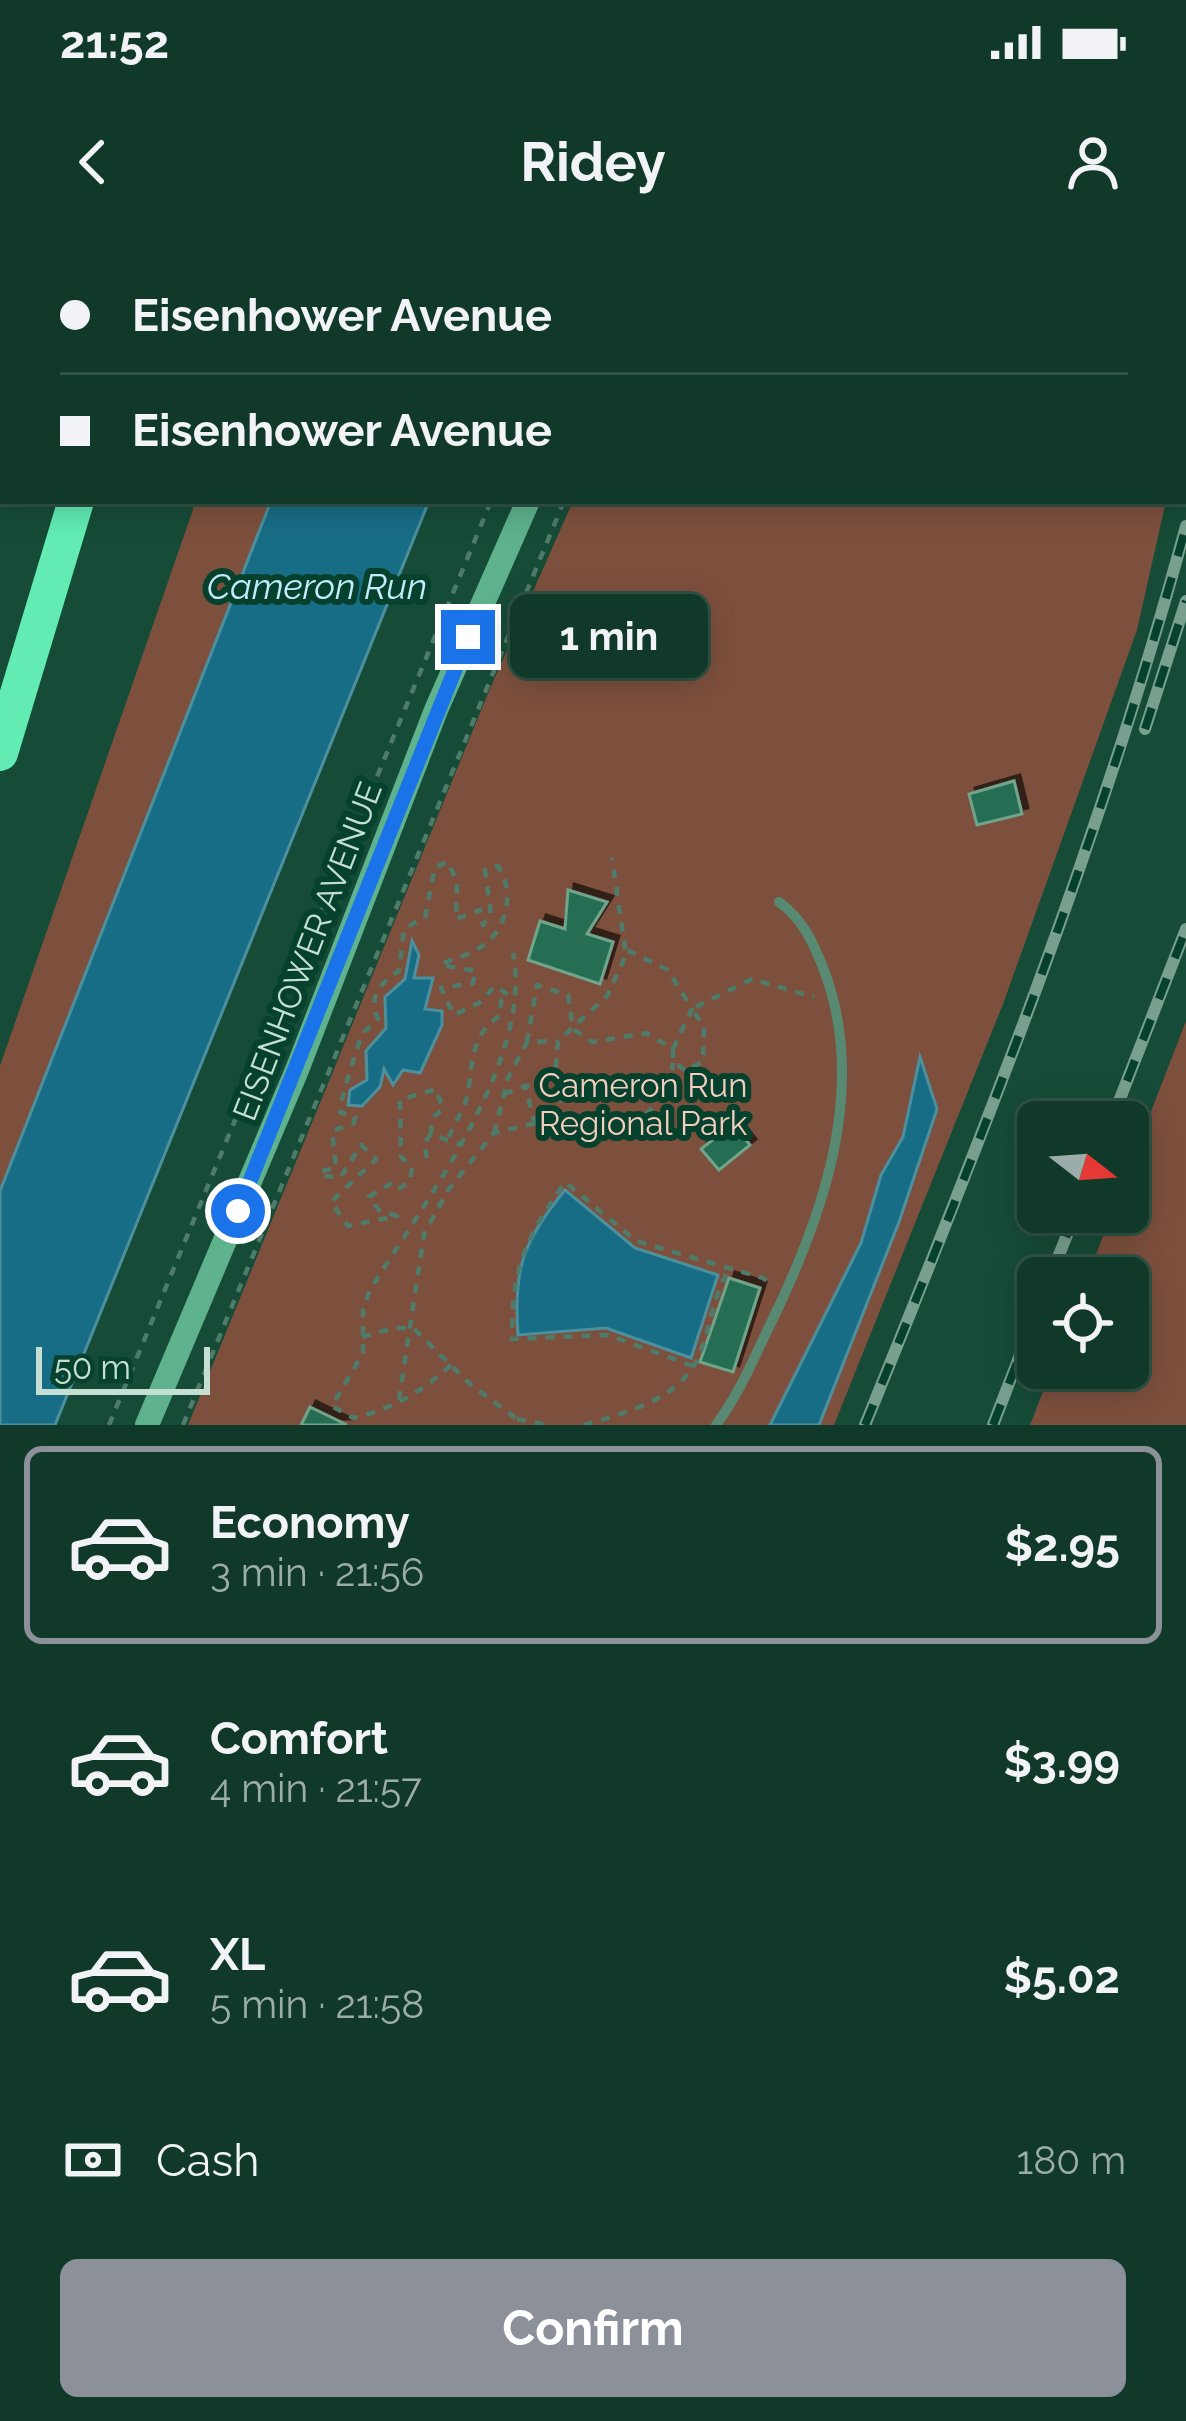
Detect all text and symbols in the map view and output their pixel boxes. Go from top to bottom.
text: 21:52 [60,16,169,69]
icon: back [60,129,126,195]
icon: person [1060,129,1126,195]
text: Ridey [520,130,666,194]
text: Eisenhower Avenue [132,289,552,342]
text: Eisenhower Avenue [132,404,552,457]
water label: Cameron Run [207,565,427,607]
callout: 1 min [510,595,708,679]
route end [441,610,495,664]
text: 1 min [560,613,658,659]
street label: EISENHOWER AVENUE [225,777,390,1126]
park label: Cameron Run Regional Park [539,1066,748,1143]
north arrow [1017,1101,1149,1233]
map controls [1017,1101,1149,1389]
route start [211,1184,265,1238]
button: locate [1017,1257,1149,1389]
scale bar [36,1341,210,1394]
text: 50 m [54,1348,131,1387]
icon: car [66,1491,174,1599]
text: Economy [210,1496,410,1549]
text: $2.95 [1005,1519,1120,1572]
text: 3 min · 21:56 [210,1549,424,1595]
icon: car [66,1707,174,1815]
text: Comfort [210,1712,388,1765]
text: $3.99 [1003,1735,1120,1788]
text: 4 min · 21:57 [210,1765,422,1811]
icon: car [66,1923,174,2031]
text: XL [210,1928,265,1981]
text: $5.02 [1003,1951,1120,2004]
text: 5 min · 21:58 [210,1981,424,2027]
icon: cash [60,2127,126,2193]
text: Cash [156,2134,259,2187]
text: 180 m [1017,2137,1126,2183]
button: Confirm [60,2259,1126,2397]

